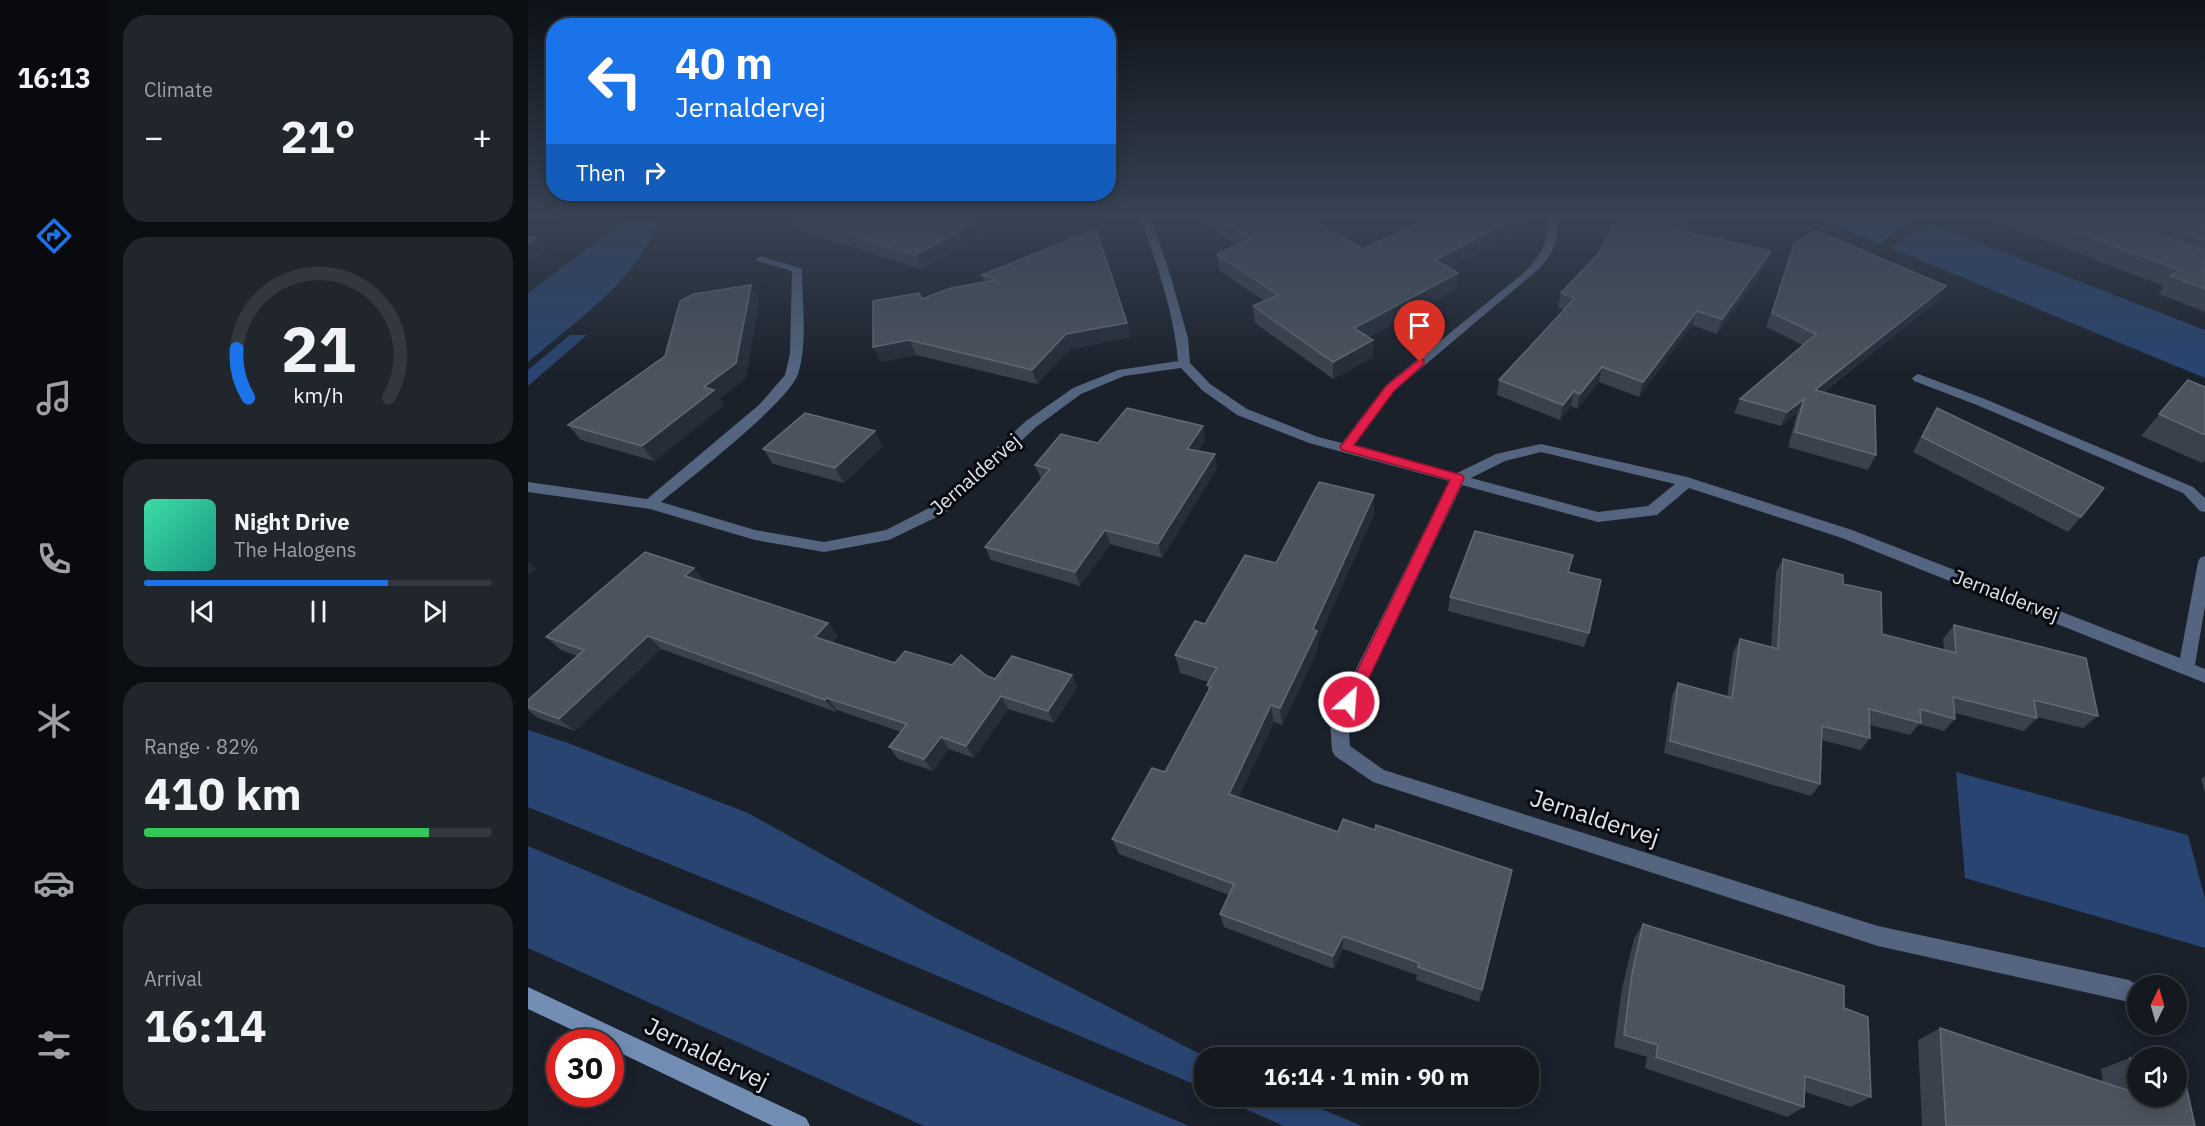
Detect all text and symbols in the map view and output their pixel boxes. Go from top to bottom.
text: 40 m [675,36,773,91]
icon: left [576,42,654,120]
text: 16:13 [17,60,91,95]
text: Climate [144,76,213,103]
text: Jernaldervej [675,89,826,124]
text: 21° [280,107,356,165]
text: − [144,115,164,158]
text: + [472,115,492,158]
icon: right [638,156,671,189]
text: Then [576,158,626,187]
icon: directions [33,215,75,257]
pin [1394,300,1445,362]
text: 21 [281,308,355,389]
icon: arrive [1403,309,1436,342]
icon: music [33,377,75,419]
text: km/h [293,381,343,409]
street label: Jernaldervej [924,427,1026,521]
text: Night Drive [234,507,350,536]
text: The Halogens [234,536,356,563]
icon: phone [33,538,75,580]
street label: Jernaldervej [1949,562,2063,628]
icon: previous [186,595,219,628]
icon: pause [302,595,335,628]
icon: next [418,595,451,628]
position arrow [1317,670,1381,734]
icon: climate [33,700,75,742]
text: Range · 82% [144,733,259,760]
text: 410 km [144,764,302,822]
street label: Jernaldervej [1526,781,1664,853]
icon: car [33,862,75,904]
text: Arrival [144,965,202,992]
north arrow [2127,975,2187,1035]
map controls [2127,975,2187,1107]
text: 16:14 [144,996,267,1054]
street label: Jernaldervej [640,1009,774,1097]
icon: filters [33,1024,75,1066]
speed limit sign: 30 [546,1029,624,1107]
button: sound [2127,1047,2187,1107]
text: 16:14 · 1 min · 90 m [1264,1062,1469,1091]

